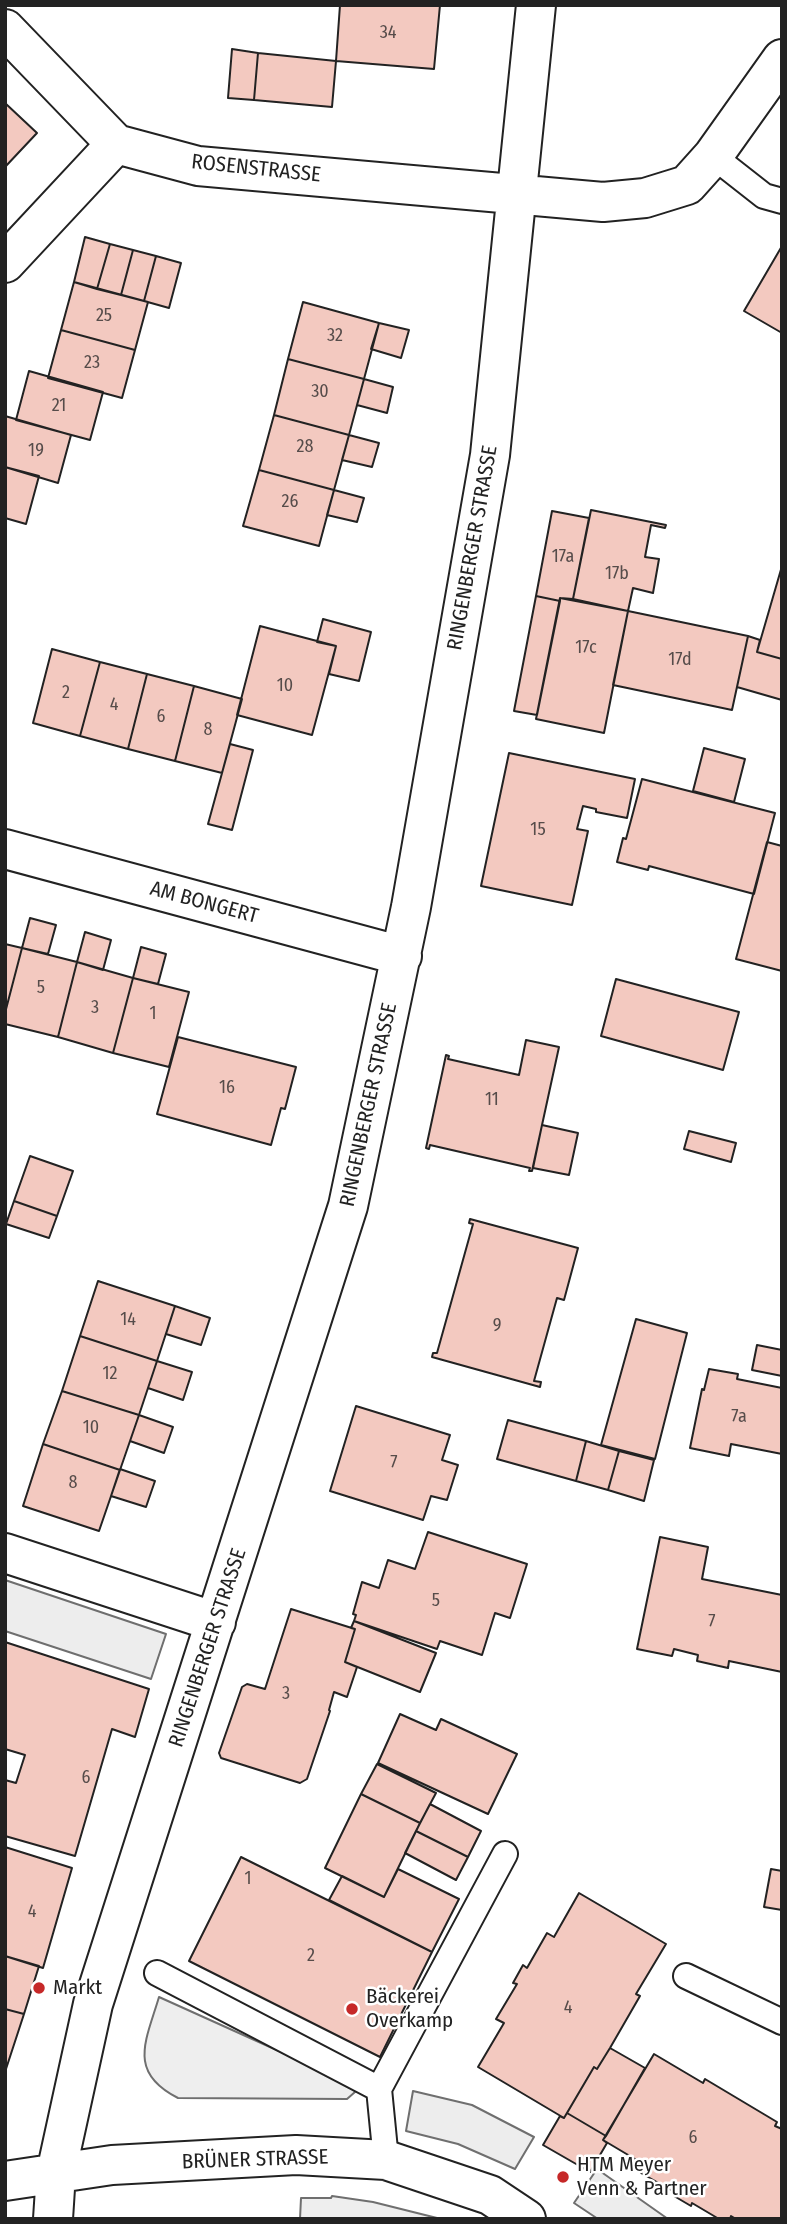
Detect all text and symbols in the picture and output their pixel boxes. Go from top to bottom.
house number: 34 [380,22,396,44]
street label: ROSENSTRASSE [190,150,322,188]
house number: 25 [96,305,112,327]
house number: 32 [327,325,343,347]
house number: 23 [84,352,100,374]
house number: 30 [311,381,329,403]
house number: 21 [52,395,66,417]
house number: 28 [297,436,313,458]
house number: 19 [28,440,44,462]
street label: RINGENBERGER STRASSE [443,444,503,652]
house number: 26 [282,491,298,513]
house number: 17a [552,546,574,568]
house number: 17b [605,563,629,585]
house number: 17c [575,637,597,659]
house number: 17d [668,649,692,671]
house number: 10 [277,675,293,697]
house number: 2 [62,682,70,704]
house number: 4 [110,694,118,716]
house number: 6 [157,706,165,728]
house number: 8 [204,719,212,741]
house number: 15 [530,819,546,841]
street label: AM BONGERT [147,876,261,930]
house number: 5 [37,977,45,999]
house number: 3 [91,997,99,1019]
street label: RINGENBERGER STRASSE [335,1001,403,1209]
house number: 1 [149,1003,157,1025]
house number: 16 [219,1077,235,1099]
house number: 11 [485,1089,499,1111]
house number: 14 [120,1309,136,1331]
house number: 9 [493,1315,501,1337]
house number: 12 [103,1363,117,1385]
house number: 7a [731,1406,747,1428]
house number: 10 [83,1417,99,1439]
house number: 7 [390,1452,398,1474]
house number: 8 [69,1472,77,1494]
street label: RINGENBERGER STRASSE [164,1545,252,1751]
house number: 5 [432,1590,440,1612]
house number: 7 [708,1611,716,1633]
house number: 3 [282,1683,290,1705]
house number: 6 [82,1767,90,1789]
house number: 1 [244,1868,252,1890]
house number: 4 [28,1901,36,1923]
house number: 2 [307,1945,315,1967]
place label: Markt [53,1975,102,2001]
marker: Markt [31,1980,47,1996]
place label: Bäckerei Overkamp [366,1984,453,2034]
house number: 4 [564,1997,572,2019]
marker: Bäckerei Overkamp [344,2001,360,2017]
house number: 6 [689,2127,697,2149]
street label: BRÜNER STRASSE [181,2145,329,2175]
place label: HTM Meyer Venn & Partner [577,2152,707,2202]
marker: HTM Meyer Venn & Partner [555,2169,571,2185]

